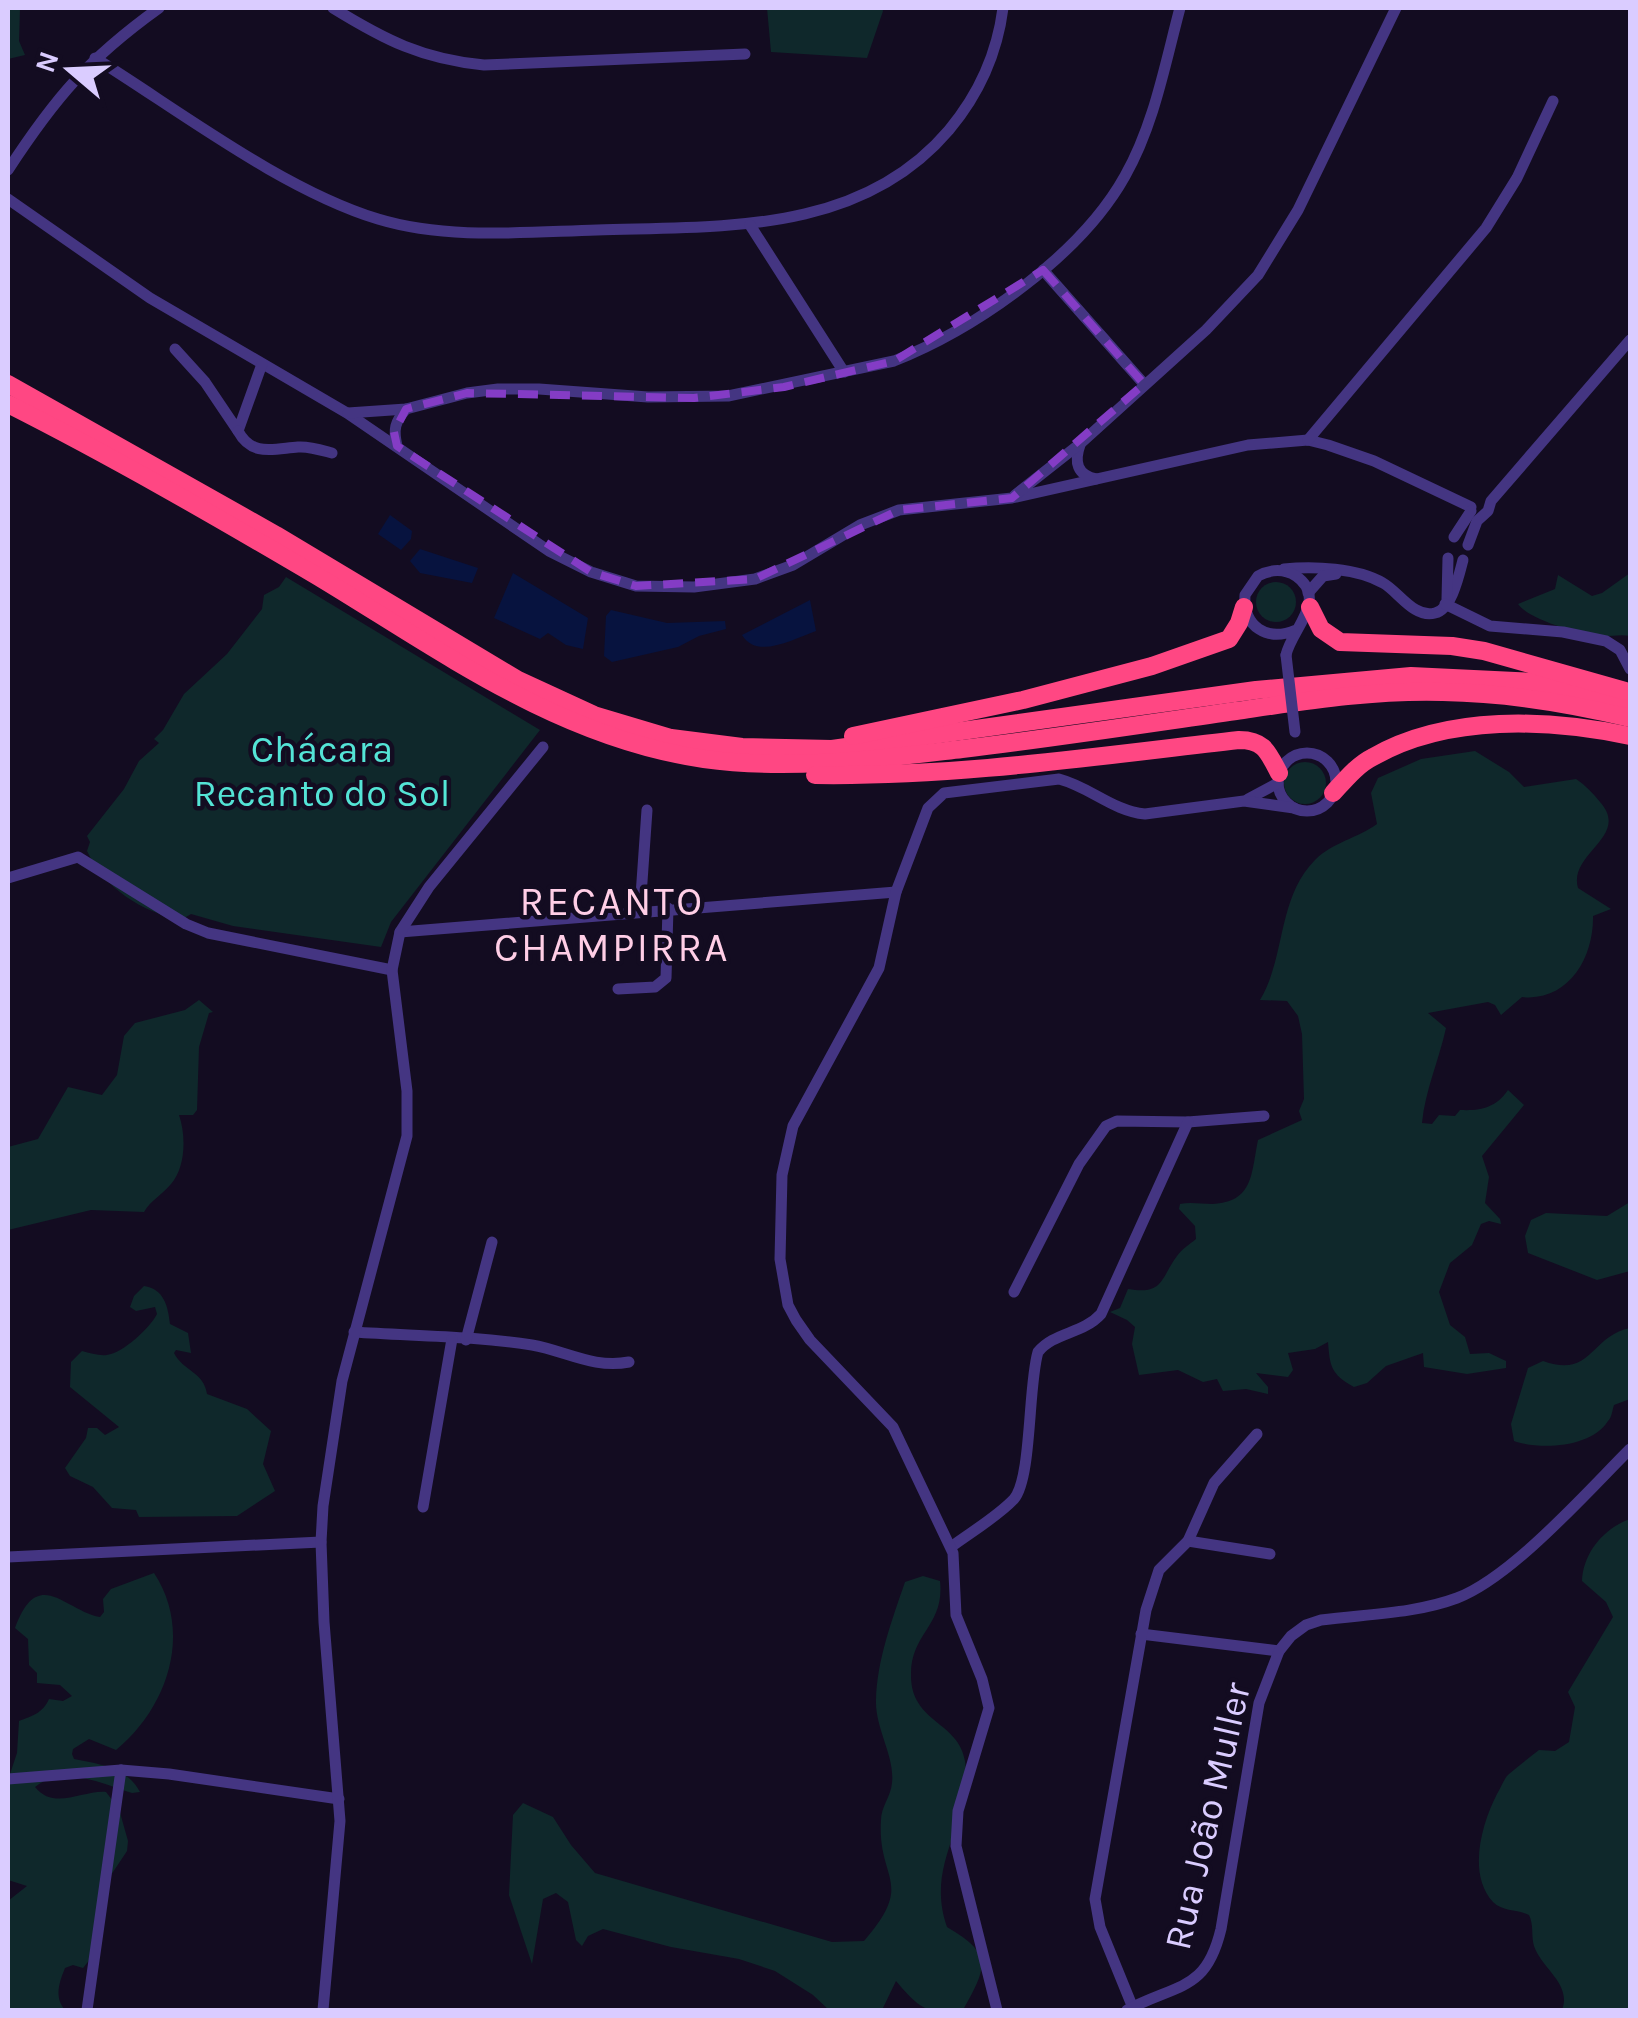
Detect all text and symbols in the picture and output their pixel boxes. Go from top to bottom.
north arrow [20,20,120,120]
text: N [28,47,66,77]
park label: Chácara Recanto do Sol [193,727,451,816]
district label: RECANTO CHAMPIRRA [494,878,730,971]
street label: Rua João Muller [1155,1678,1260,1954]

